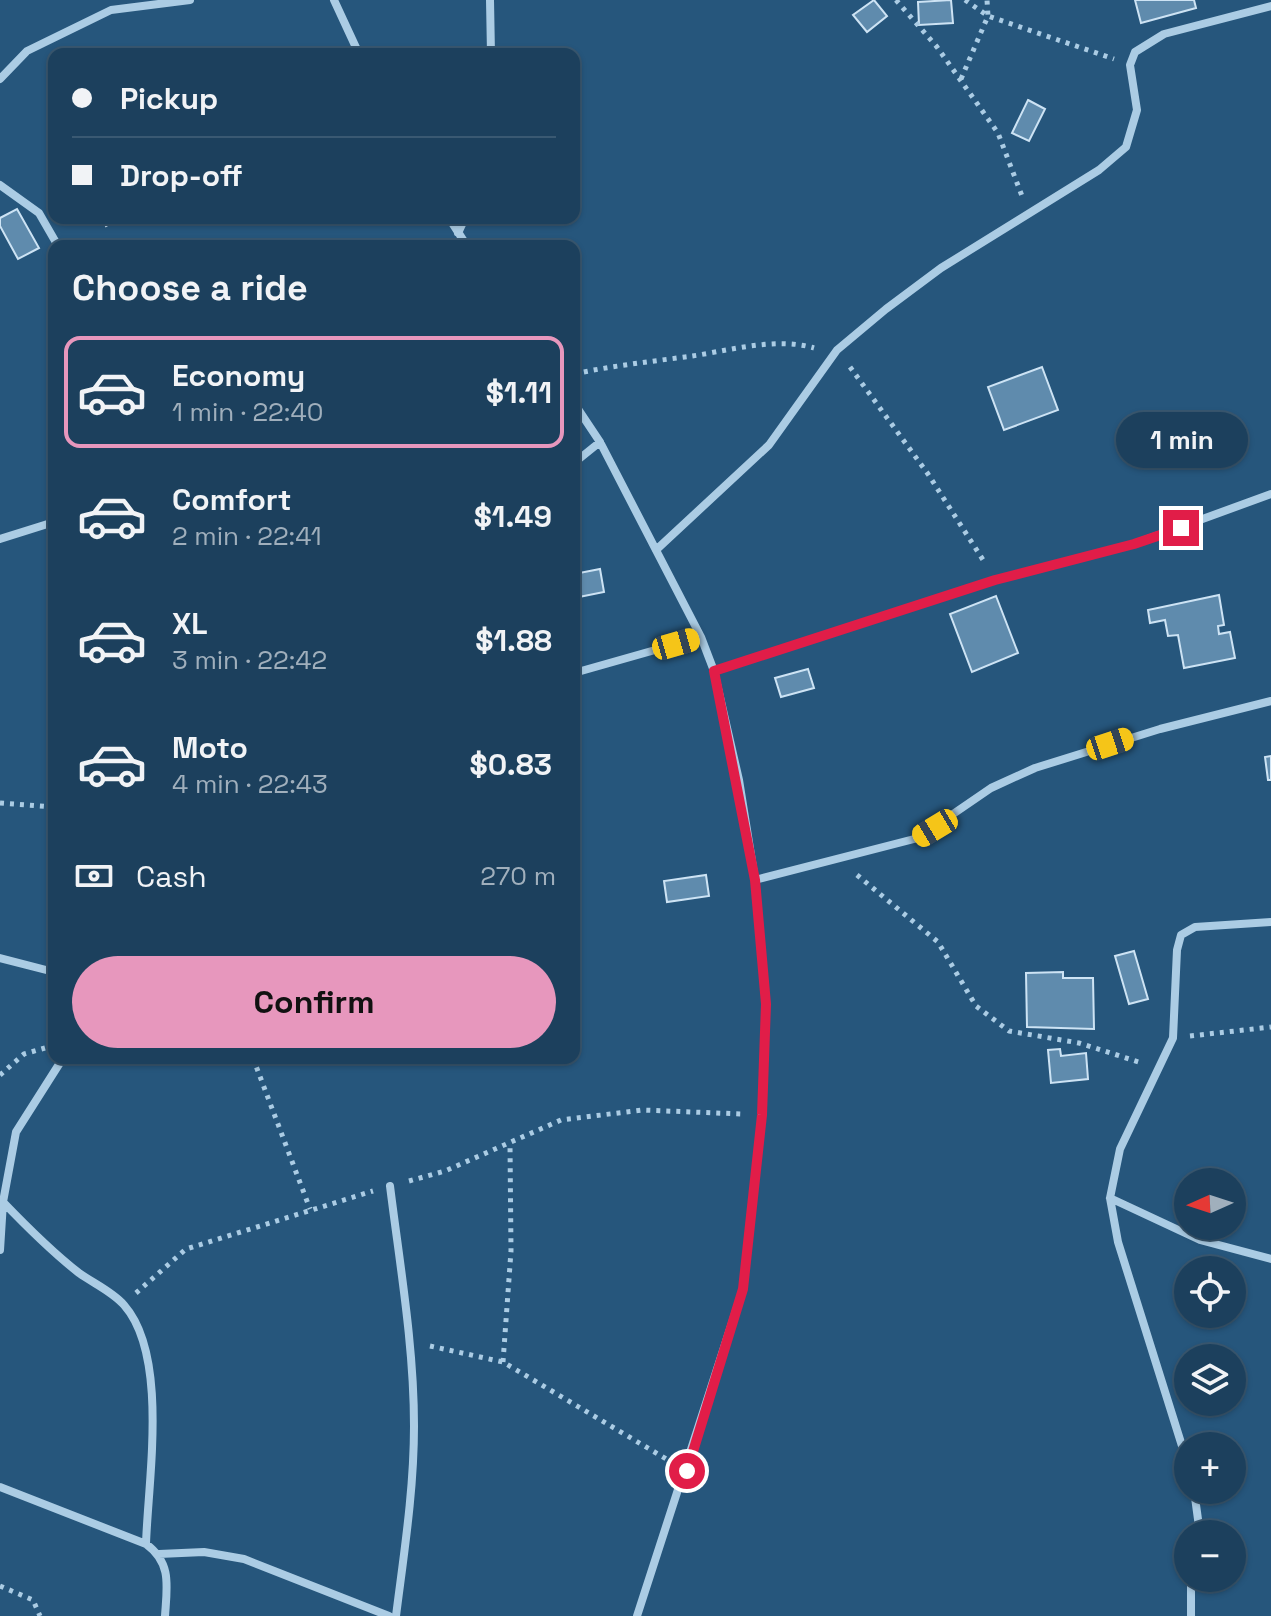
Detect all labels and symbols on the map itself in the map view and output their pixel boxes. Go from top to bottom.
callout: 1 min [1115,412,1247,468]
route end [1163,510,1199,546]
car [650,626,702,662]
car [1083,725,1137,763]
car [908,805,962,851]
north arrow [1174,1168,1246,1240]
route start [669,1453,705,1489]

